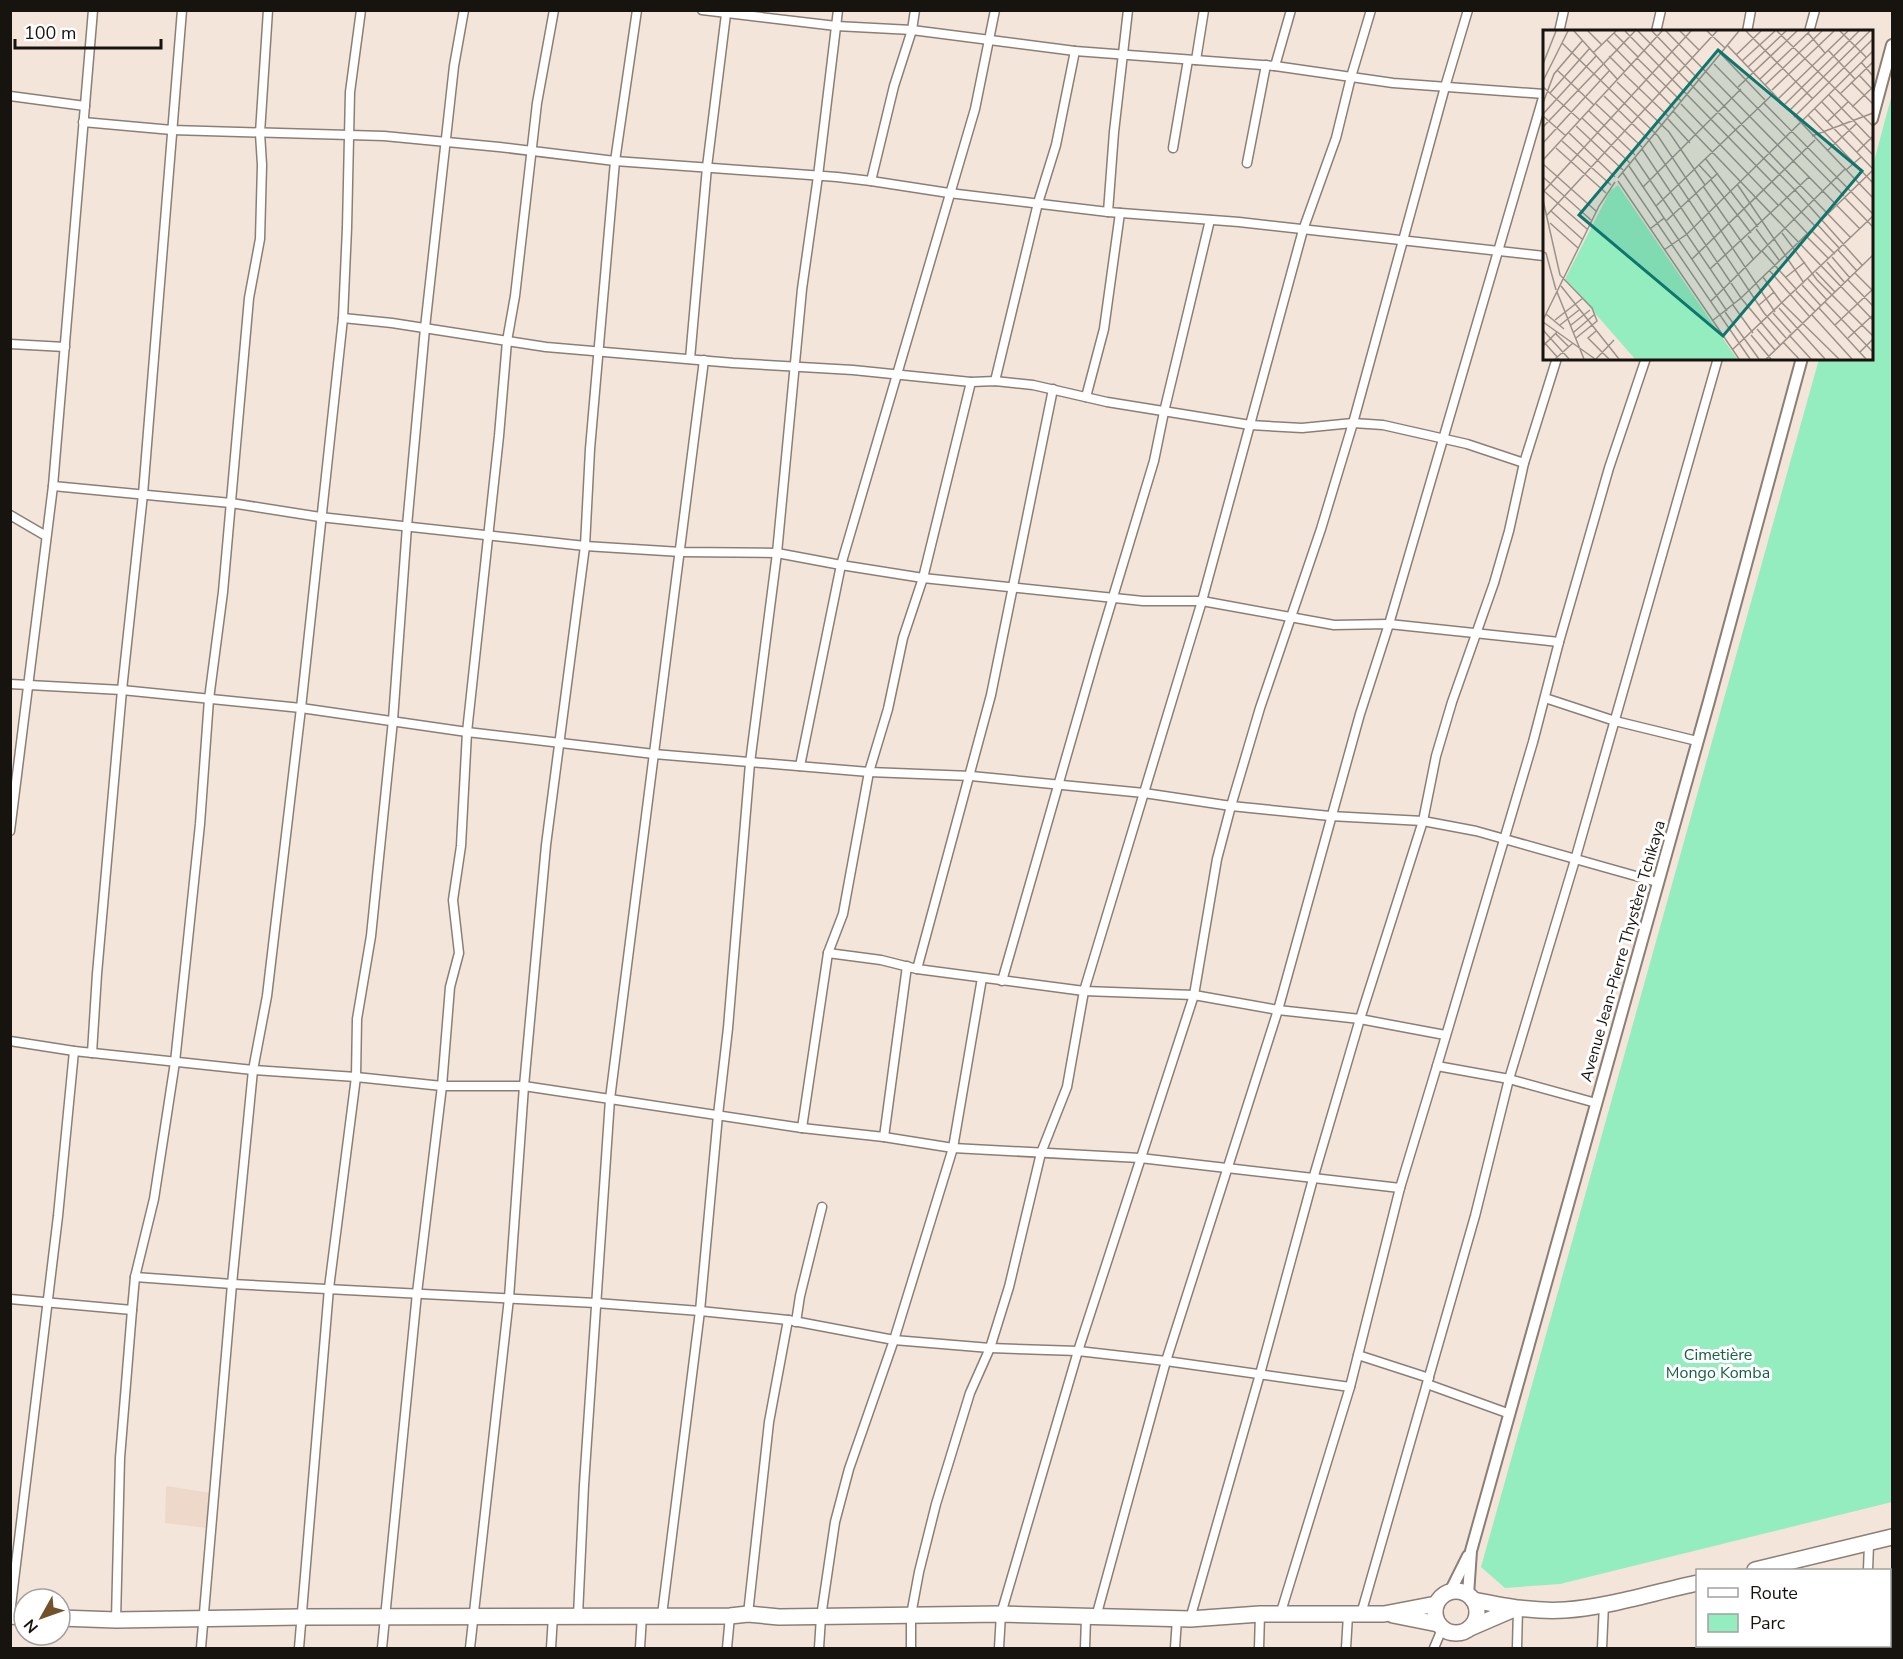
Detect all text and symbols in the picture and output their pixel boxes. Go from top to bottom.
scale bar [15,12,160,50]
text: 100 m [24,21,76,45]
inset map [1543,30,1873,360]
street label: Avenue Jean-Pierre Thystère Tchikaya [1575,818,1671,1084]
park label: Cimetière Mongo Komba [1666,1344,1770,1384]
legend [1696,1569,1891,1647]
text: Route [1750,1581,1798,1605]
north arrow [12,1587,72,1647]
text: Parc [1750,1611,1785,1635]
text: N [19,1614,44,1638]

